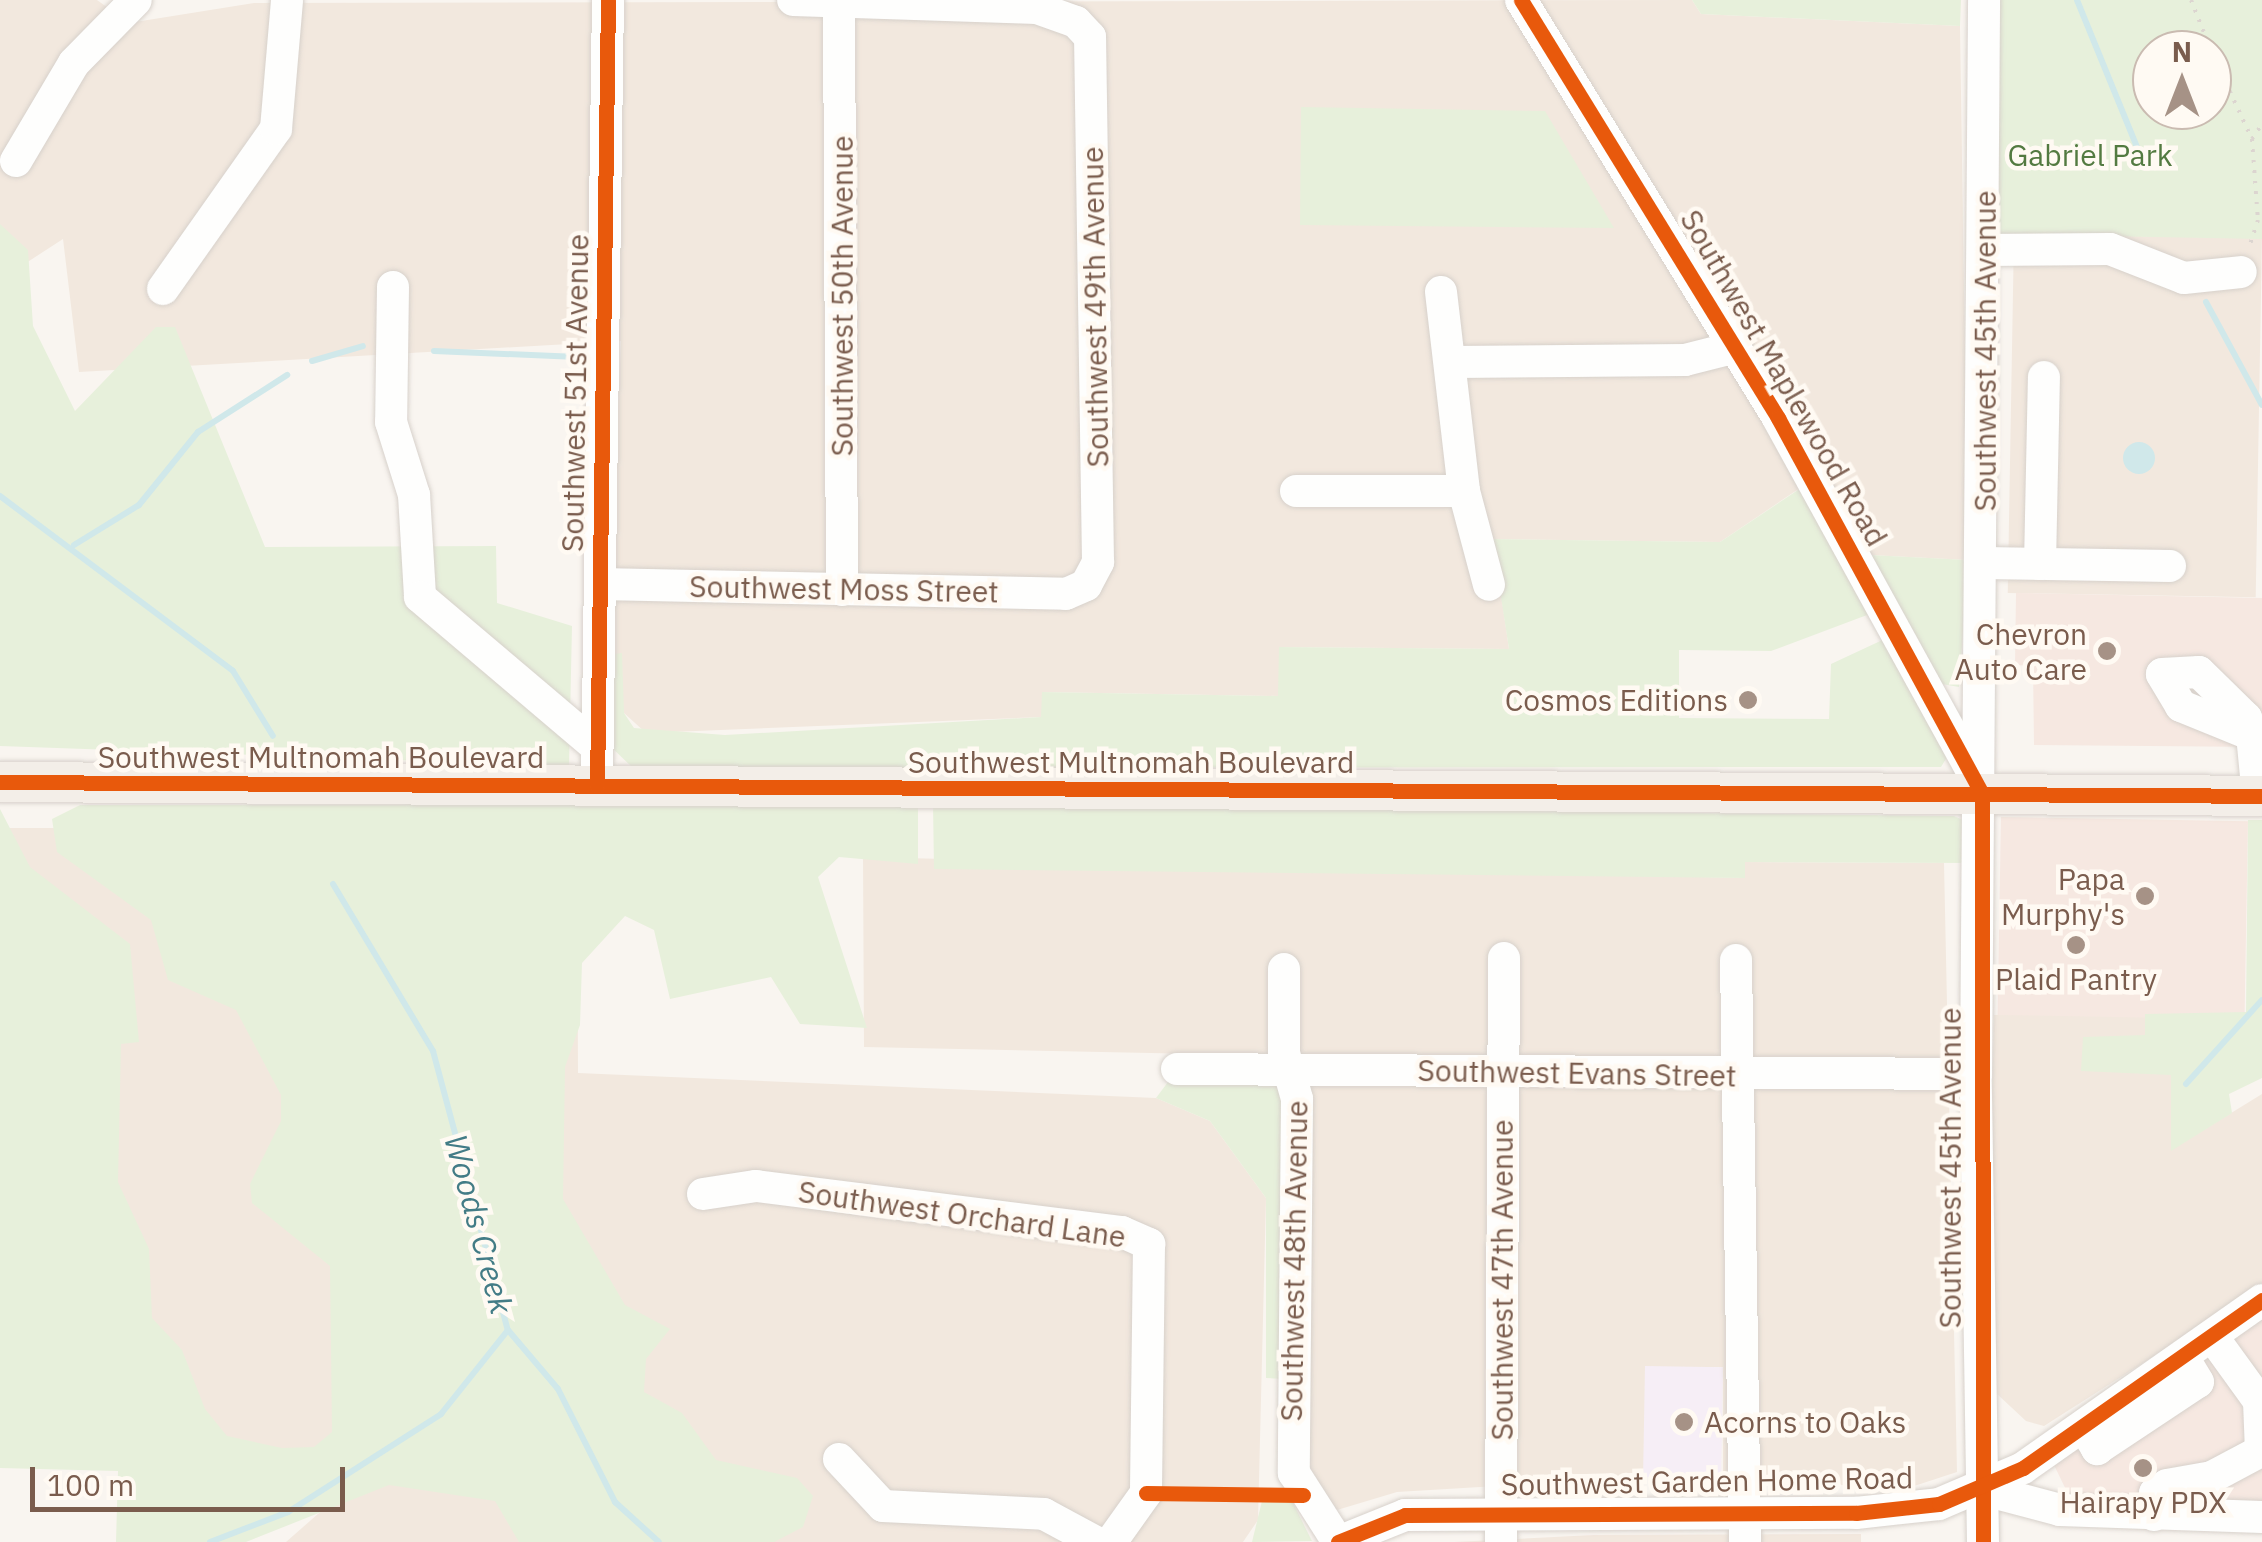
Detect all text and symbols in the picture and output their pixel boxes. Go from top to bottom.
north arrow [2132,30,2232,130]
text: N [2172,33,2192,70]
street label: Southwest 50th Avenue [824,136,860,456]
park label: Gabriel Park [2007,137,2173,173]
street label: Southwest 49th Avenue [1074,146,1116,468]
street label: Southwest 45th Avenue [1967,191,2003,511]
street label: Southwest Maplewood Road [1673,203,1895,553]
street label: Southwest 51st Avenue [554,234,596,552]
street label: Southwest Moss Street [689,568,999,610]
place label: Chevron Auto Care [1954,616,2087,686]
marker: Chevron Auto Care [2096,640,2118,662]
place label: Cosmos Editions [1505,682,1728,718]
marker: Cosmos Editions [1737,689,1759,711]
street label: Southwest Multnomah Boulevard [98,739,544,775]
street label: Southwest Multnomah Boulevard [908,744,1354,780]
place label: Papa Murphy's [2001,861,2125,932]
marker: Papa Murphy's [2134,885,2156,907]
marker: Plaid Pantry [2065,934,2087,956]
place label: Plaid Pantry [1995,961,2157,997]
street label: Southwest 45th Avenue [1932,1008,1968,1328]
street label: Southwest Evans Street [1417,1052,1737,1094]
street label: Southwest 48th Avenue [1273,1100,1315,1422]
street label: Southwest 47th Avenue [1484,1120,1520,1440]
water label: Woods Creek [437,1130,521,1318]
street label: Southwest Orchard Lane [796,1173,1128,1255]
place label: Acorns to Oaks [1704,1404,1906,1440]
marker: Acorns to Oaks [1673,1411,1695,1433]
scale bar [35,1447,350,1509]
marker: Hairapy PDX [2132,1457,2154,1479]
street label: Southwest Garden Home Road [1500,1459,1914,1503]
text: 100 m [47,1465,134,1504]
place label: Hairapy PDX [2059,1484,2227,1520]

